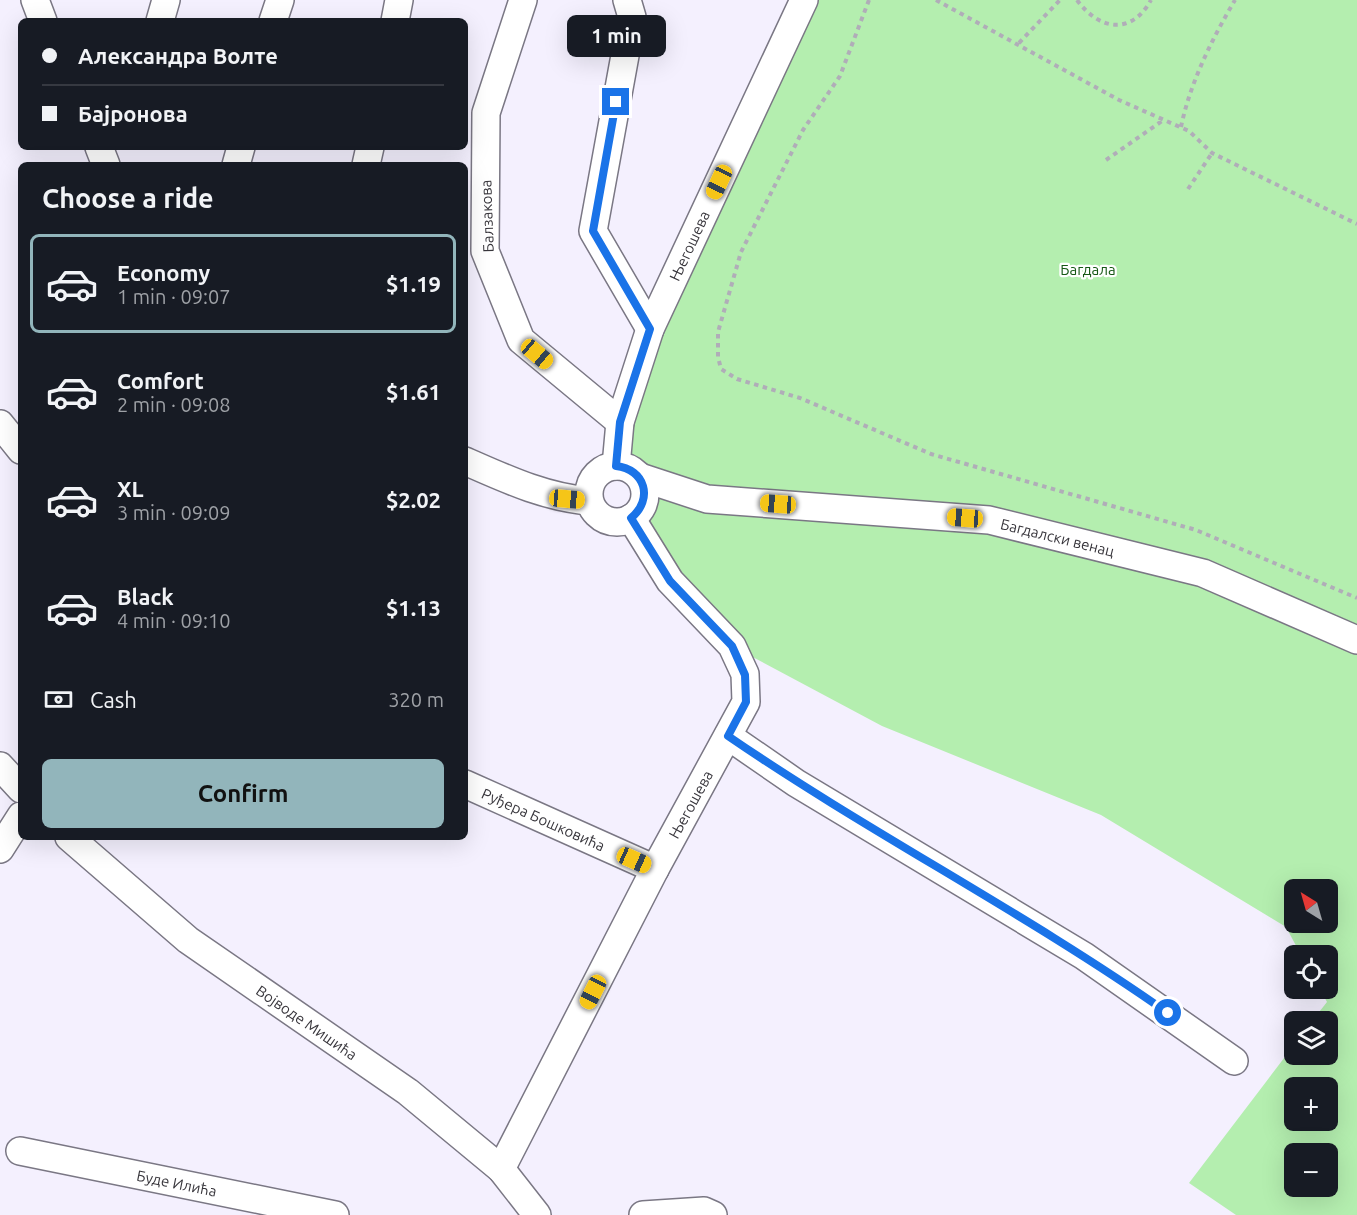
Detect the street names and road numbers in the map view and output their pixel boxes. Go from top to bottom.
street label: Балзакова [477,179,497,253]
street label: Његошева [665,208,713,283]
street label: Багдалски венац [999,515,1117,559]
street label: Његошева [665,767,716,841]
street label: Руђера Бошковића [479,784,608,854]
street label: Војводе Мишића [253,981,361,1063]
street label: Буде Илића [135,1166,218,1199]

